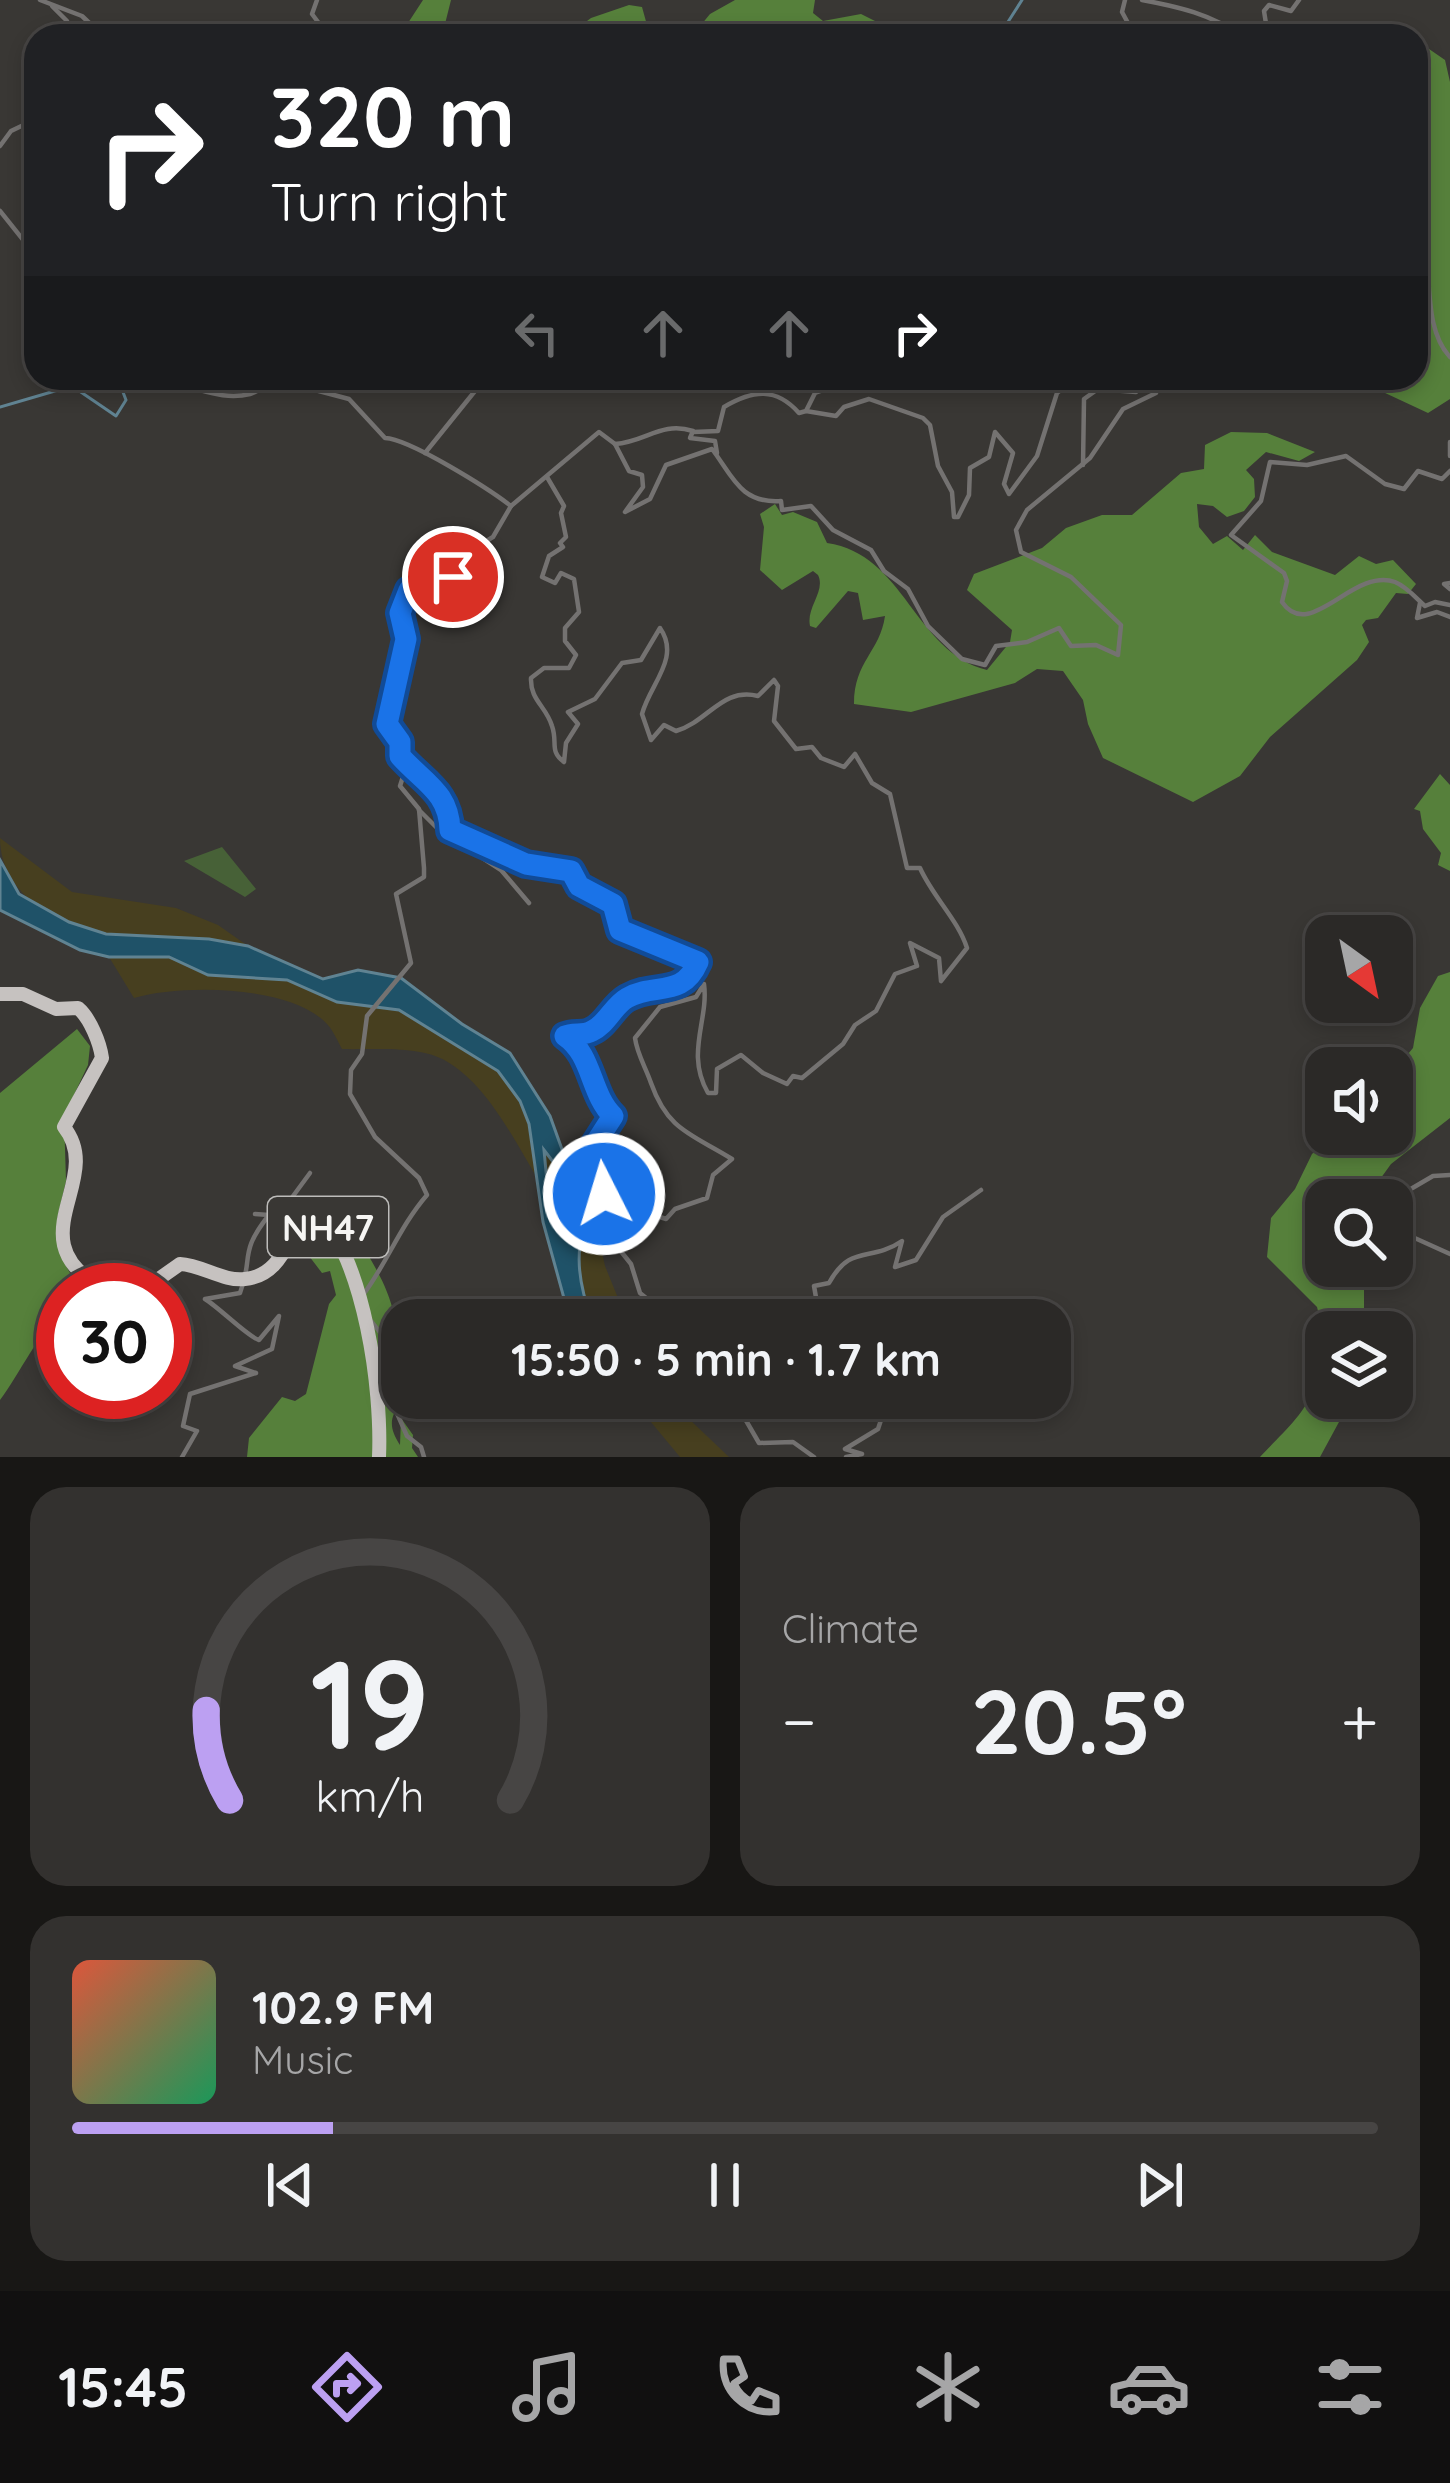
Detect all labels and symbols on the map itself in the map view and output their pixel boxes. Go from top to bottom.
pin [402,526,504,628]
north arrow [1305,915,1413,1023]
position arrow [541,1131,667,1257]
road number: NH47 [268,1197,388,1257]
speed limit sign: 30 [36,1263,192,1419]

